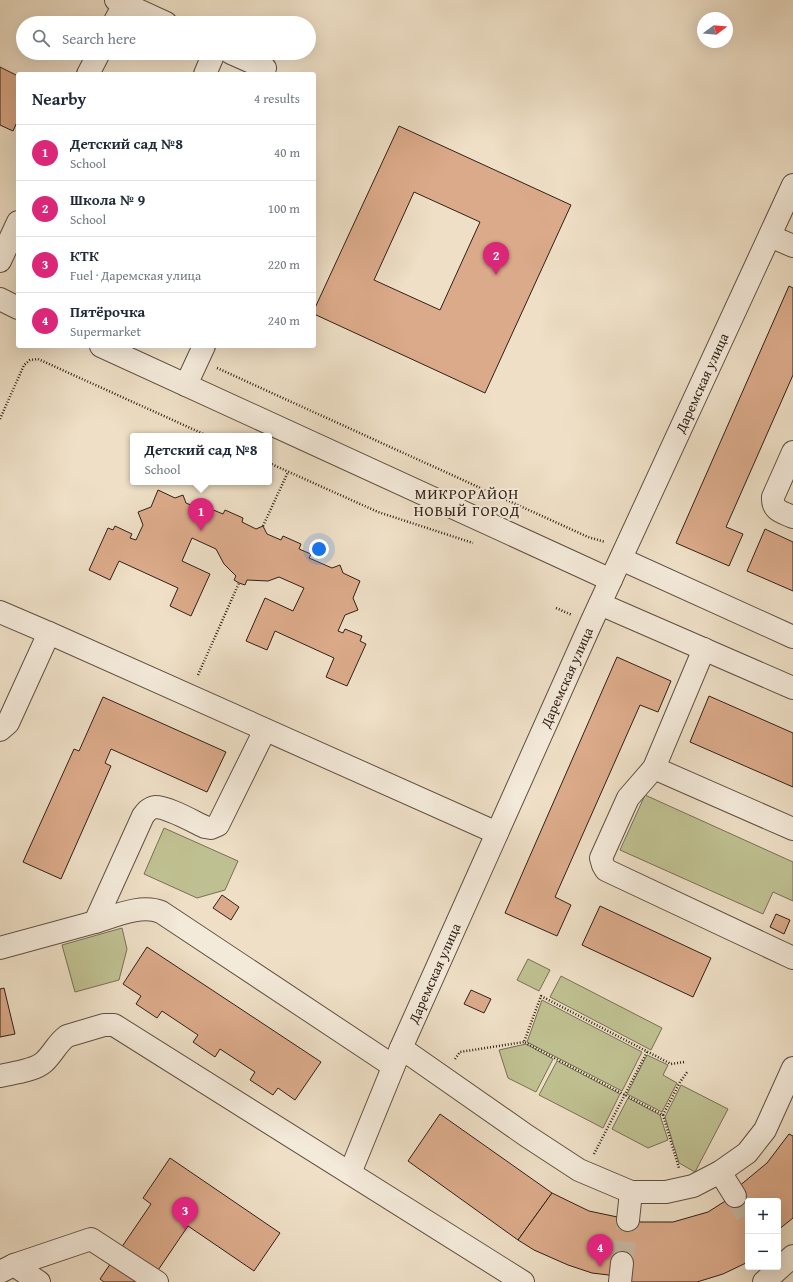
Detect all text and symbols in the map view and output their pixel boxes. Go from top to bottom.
north arrow [697,12,733,48]
search box [16,16,316,60]
icon: search [30,27,52,49]
text: Search here [62,28,136,49]
text: Nearby [32,86,86,111]
text: 4 results [254,89,300,108]
text: Детский сад №8 [70,133,183,154]
text: 1 [42,143,48,162]
text: 40 m [274,143,300,162]
text: School [70,154,106,173]
text: Школа № 9 [70,189,145,210]
text: 2 [42,199,48,218]
text: 100 m [268,199,300,218]
text: School [70,210,106,229]
pin: 2 [483,242,509,275]
text: КТК [70,245,99,266]
text: 3 [42,255,48,274]
text: 220 m [268,255,300,274]
text: Fuel · Даремская улица [70,266,201,285]
text: Пятёрочка [70,301,145,322]
text: 4 [42,311,48,330]
text: 240 m [268,311,300,330]
text: Supermarket [70,322,141,341]
street label: Даремская улица [670,329,734,437]
popup [130,433,272,485]
text: Детский сад №8 [144,439,258,460]
text: School [144,460,181,479]
district label: МИКРОРАЙОН НОВЫЙ ГОРОД [414,483,520,521]
pin: 1 [188,498,214,531]
your location [309,539,329,559]
street label: Даремская улица [535,624,598,732]
street label: Даремская улица [403,919,466,1027]
pin: 3 [172,1197,198,1230]
map controls [745,1198,781,1270]
button: + [745,1198,781,1234]
pin: 4 [587,1234,613,1267]
button: − [745,1234,781,1270]

